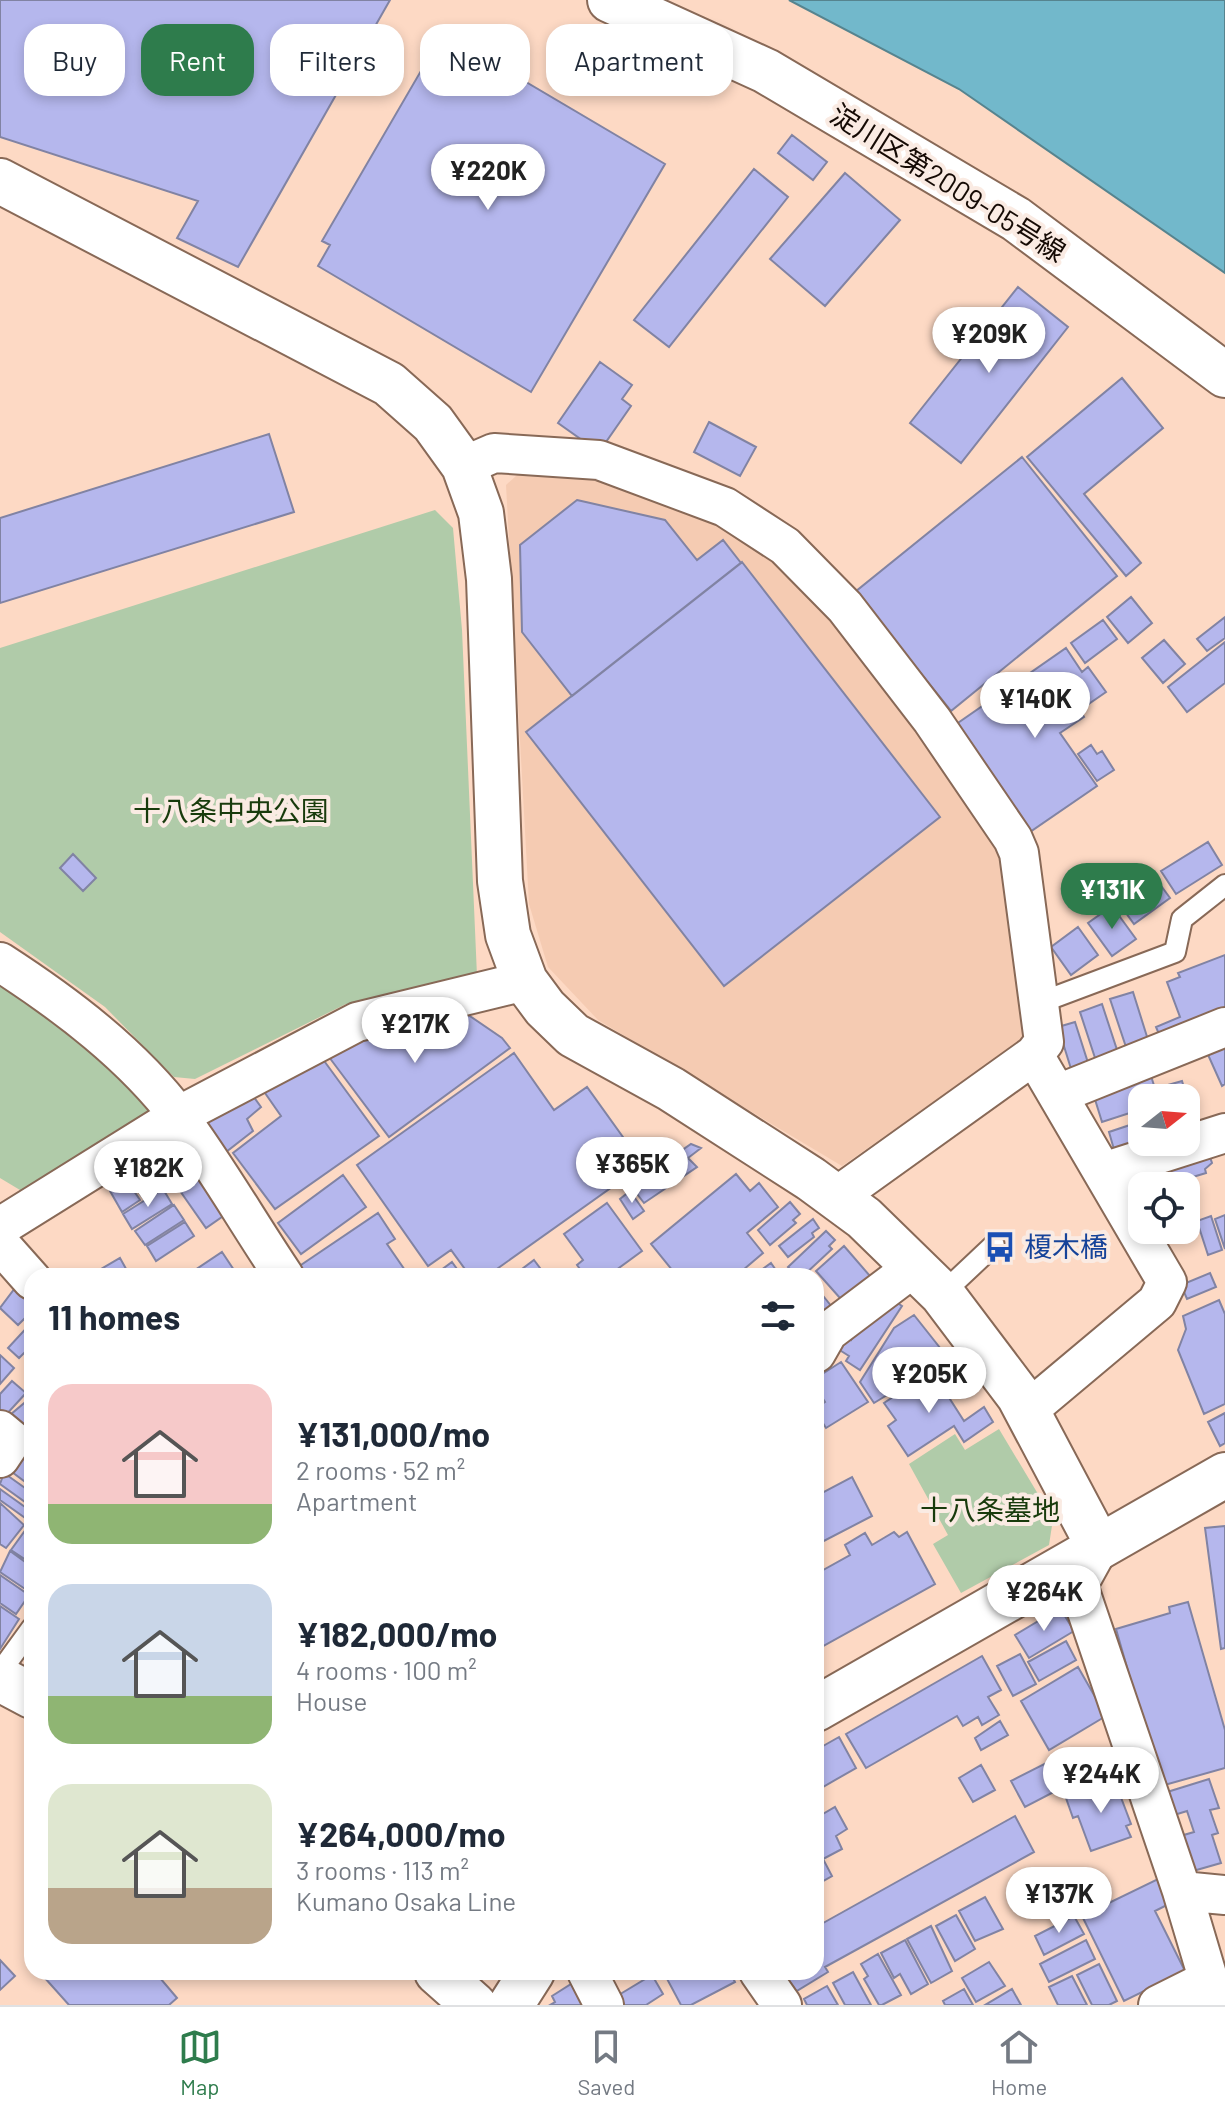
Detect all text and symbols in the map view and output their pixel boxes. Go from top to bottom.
chip: Buy [24,24,125,96]
chip: Rent [141,24,254,96]
chip: Filters [270,24,404,96]
chip: New [420,24,530,96]
chip: Apartment [546,24,733,96]
street label: 淀川区第2009-05号線 [825,96,1072,268]
pin: ¥220K [432,144,544,212]
text: ¥220K [449,154,527,185]
pin: ¥209K [933,307,1045,375]
text: ¥209K [950,317,1028,348]
pin: ¥140K [979,672,1091,740]
text: ¥140K [998,682,1072,713]
park label: 十八条中央公園 [133,793,329,827]
pin: ¥131K [1056,863,1168,931]
text: ¥131K [1079,873,1145,904]
pin: ¥217K [359,997,471,1065]
text: ¥217K [380,1007,450,1038]
north arrow [1128,1084,1200,1156]
map controls [1128,1084,1200,1244]
pin: ¥365K [576,1137,688,1205]
pin: ¥182K [92,1141,204,1209]
text: ¥365K [594,1147,670,1178]
text: ¥182K [112,1151,184,1182]
button: locate [1128,1172,1200,1244]
place label: 榎木橋 [1024,1229,1108,1263]
bus stop icon: 榎木橋 [983,1230,1017,1264]
icon: filters [756,1294,800,1338]
text: 11 homes [48,1296,180,1337]
pin: ¥205K [873,1347,985,1415]
text: ¥205K [890,1357,968,1388]
text: ¥131,000/mo [296,1413,490,1454]
icon: home [112,1416,208,1512]
text: 2 rooms · 52 m² [296,1454,465,1485]
text: Apartment [296,1485,417,1516]
park label: 十八条墓地 [920,1492,1060,1526]
pin: ¥264K [988,1565,1100,1633]
text: ¥264K [1005,1575,1083,1606]
text: ¥182,000/mo [296,1613,497,1654]
icon: home [112,1616,208,1712]
text: 4 rooms · 100 m² [296,1654,477,1685]
text: House [296,1685,367,1716]
pin: ¥244K [1045,1747,1157,1815]
text: ¥244K [1061,1757,1141,1788]
text: ¥264,000/mo [296,1813,506,1854]
icon: home [112,1816,208,1912]
text: 3 rooms · 113 m² [296,1854,469,1885]
pin: ¥137K [1003,1867,1115,1935]
text: ¥137K [1024,1877,1094,1908]
text: Kumano Osaka Line [296,1885,516,1916]
tab: Map [178,2025,222,2099]
tab: Saved [578,2025,635,2099]
tab: Home [991,2025,1047,2099]

